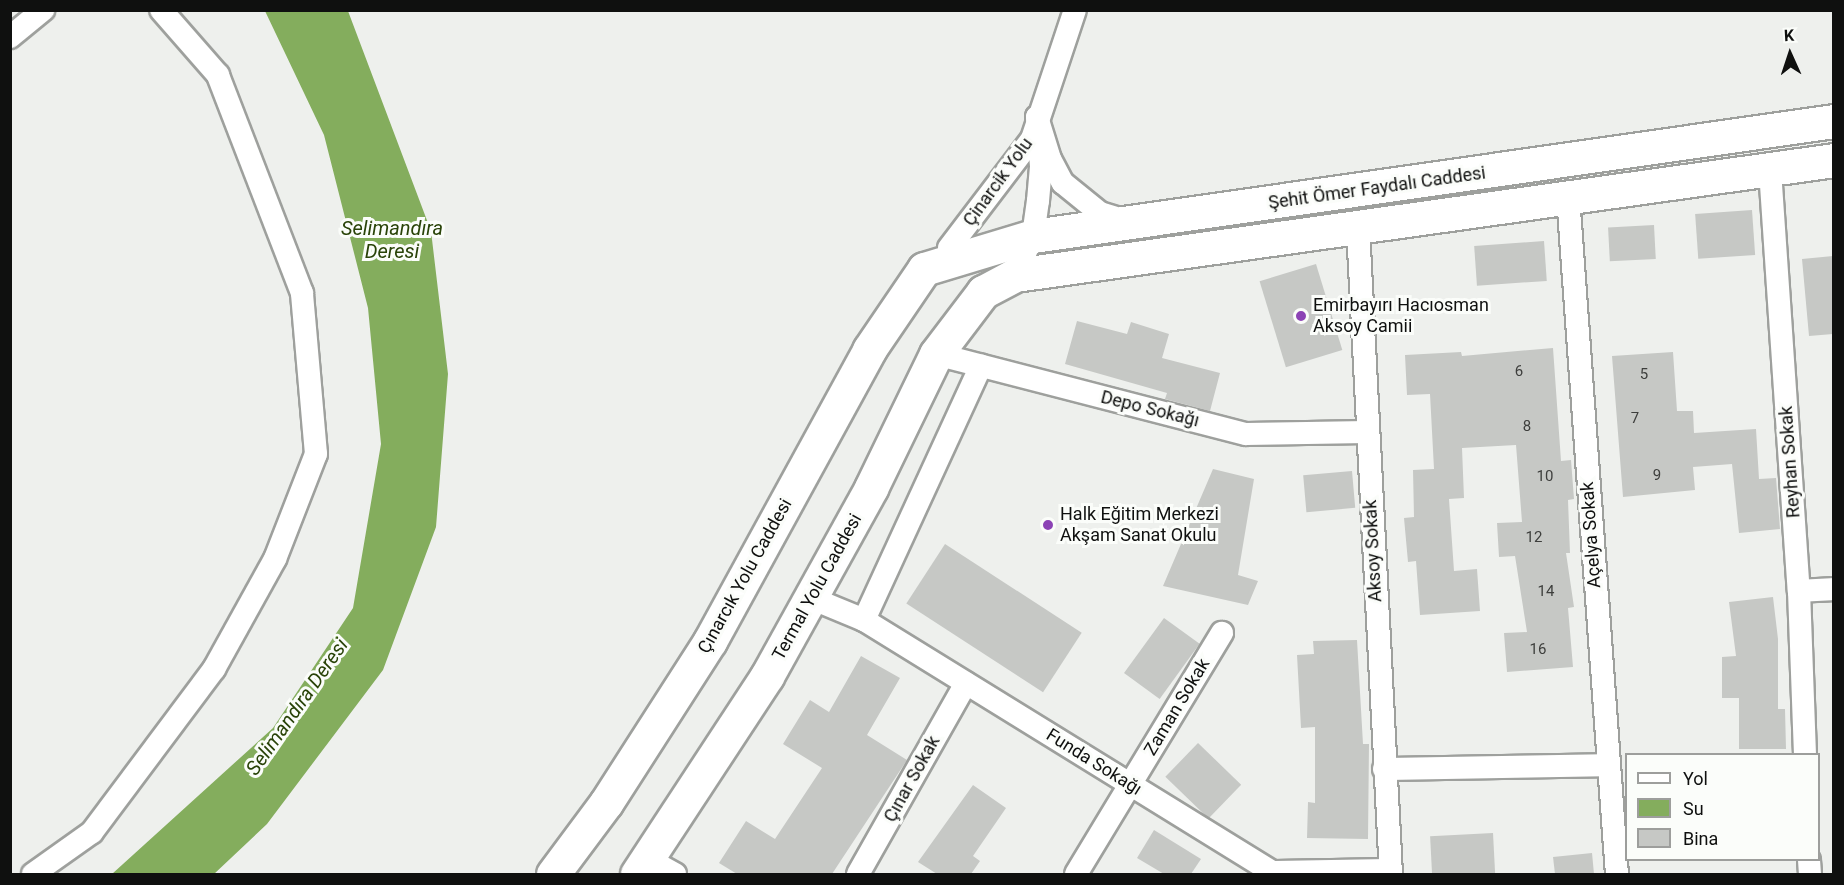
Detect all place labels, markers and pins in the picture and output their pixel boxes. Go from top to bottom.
place label: Emirbayırı Hacıosman Aksoy Camii [1313,295,1489,338]
marker: Emirbayırı Hacıosman Aksoy Camii [1294,309,1308,323]
place label: Halk Eğitim Merkezi Akşam Sanat Okulu [1060,504,1219,546]
marker: Halk Eğitim Merkezi Akşam Sanat Okulu [1041,518,1055,532]

